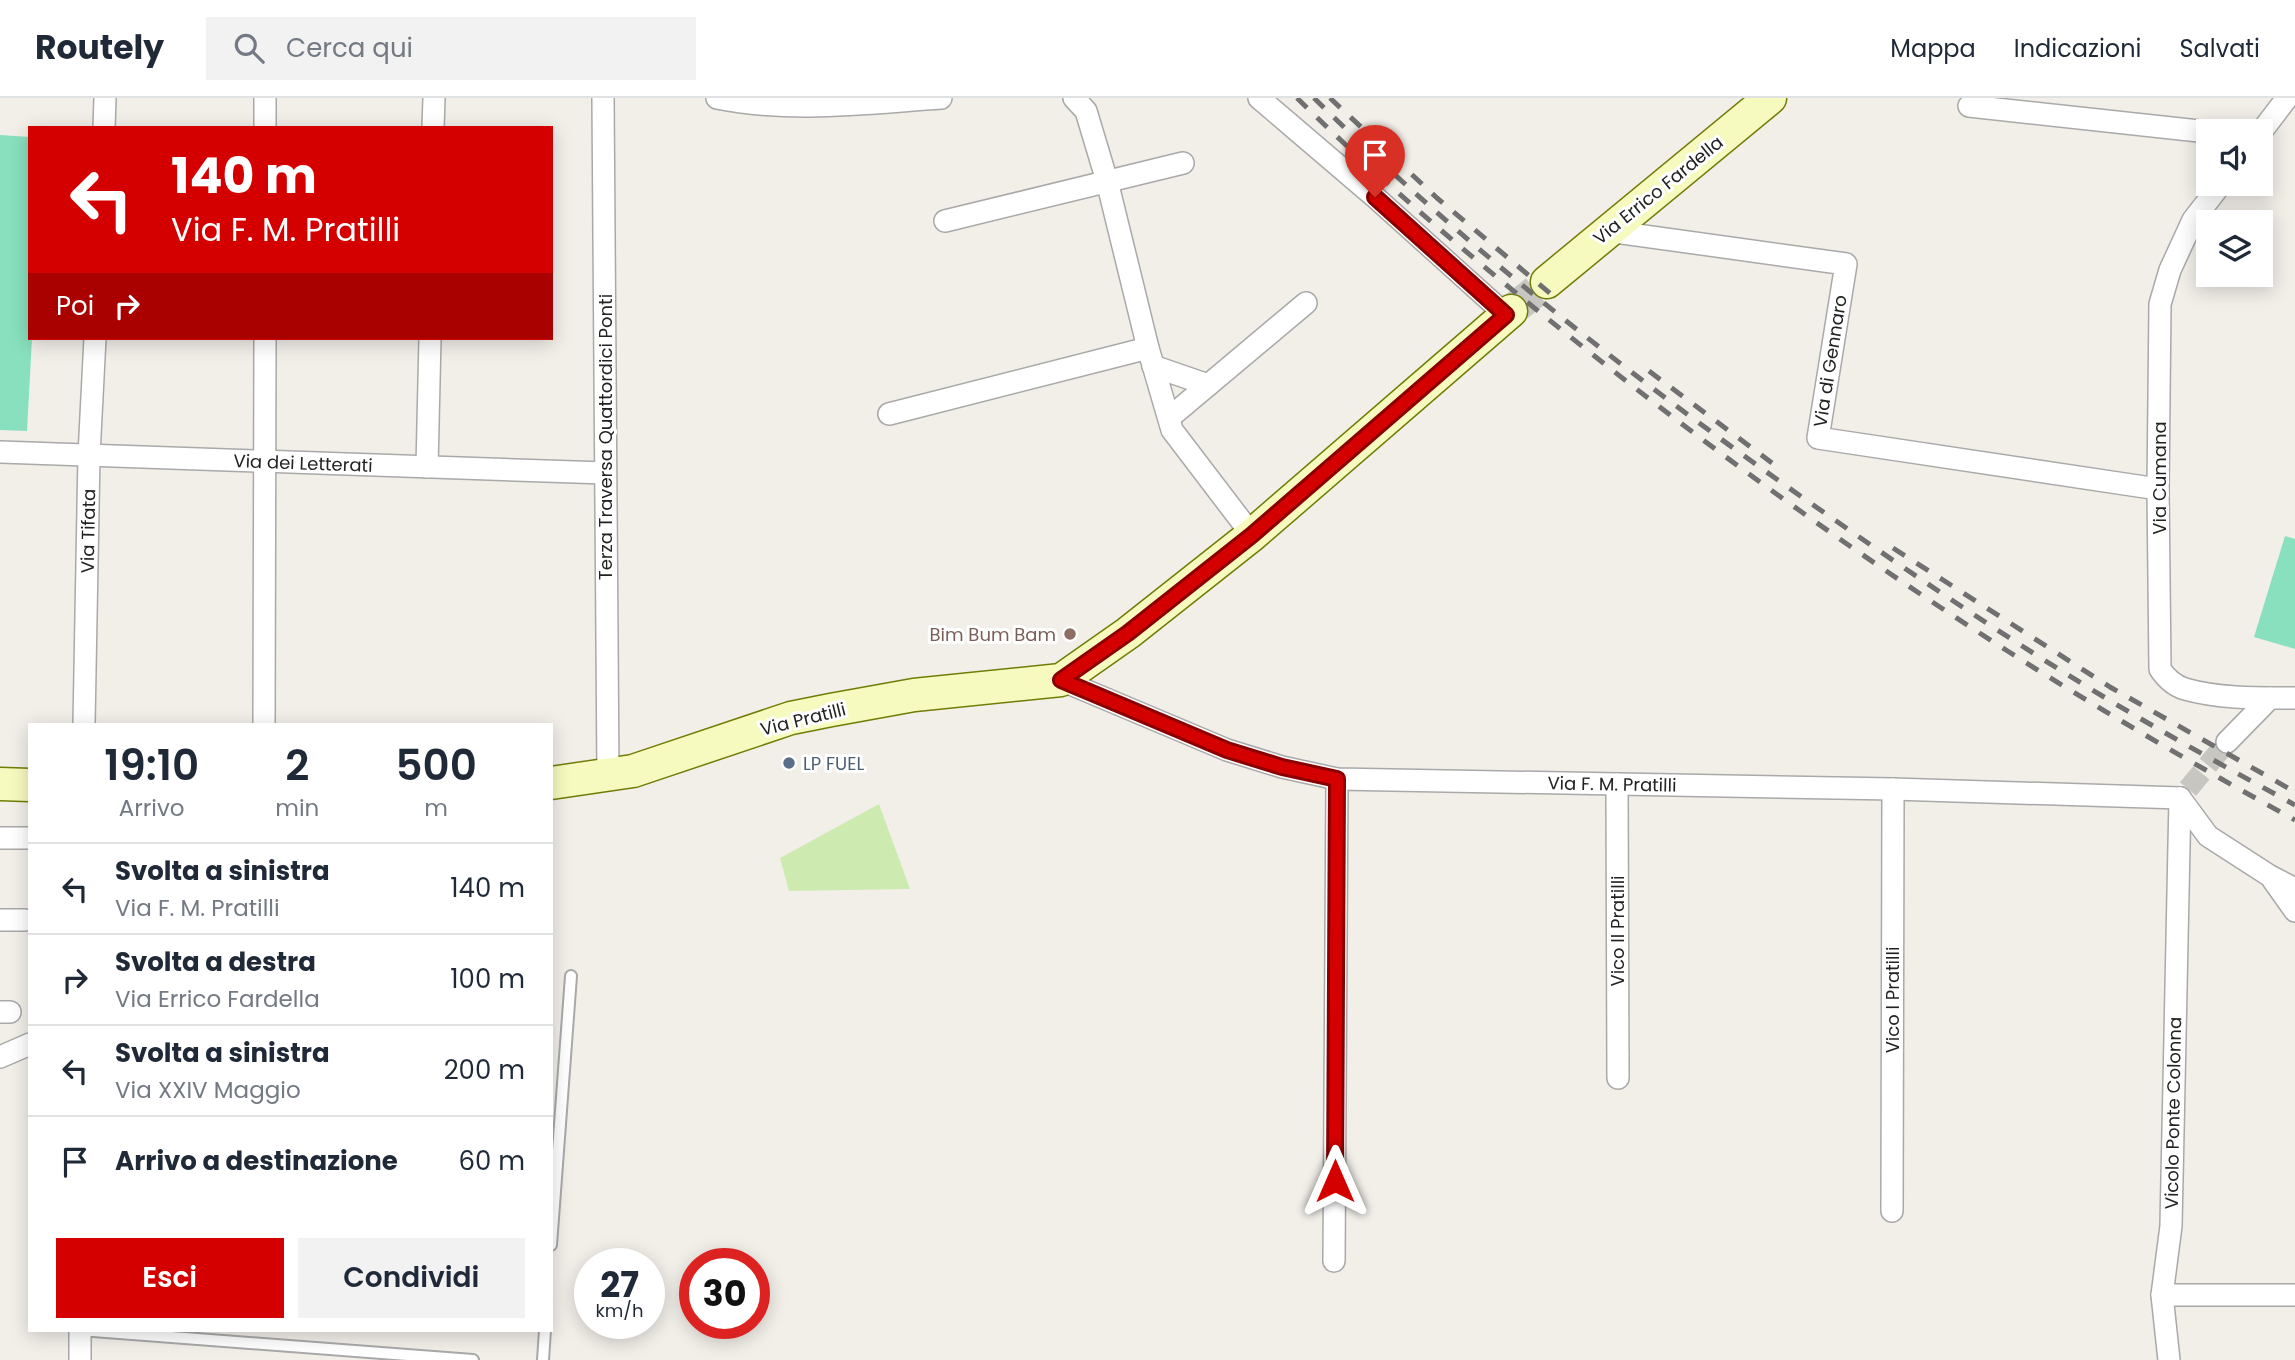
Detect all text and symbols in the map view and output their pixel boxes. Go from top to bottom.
search box [206,17,696,80]
text: Routely [35,24,164,71]
icon: search [230,29,268,67]
text: Cerca qui [286,30,413,66]
text: Mappa [1890,32,1976,65]
text: Indicazioni [2014,32,2141,65]
text: Salvati [2179,32,2260,65]
map controls [2196,119,2273,287]
button: sound [2196,119,2273,196]
pin [1345,125,1405,197]
street label: Via Errico Fardella [1588,130,1728,250]
icon: arrive [1356,136,1394,174]
text: 140 m [171,142,317,210]
icon: left [56,154,147,245]
text: Via F. M. Pratilli [171,207,400,252]
button: layers [2196,210,2273,287]
icon: right [108,287,146,325]
text: Poi [56,288,94,324]
street label: Via di Gennaro [1807,293,1853,429]
street label: Terza Traversa Quattordici Ponti [593,294,618,580]
street label: Via Cumana [2147,421,2172,535]
street label: Via dei Letterati [233,448,373,478]
street label: Via Tifata [75,489,101,573]
place label: Bim Bum Bam [930,622,1056,647]
marker: Bim Bum Bam [1062,626,1078,642]
street label: Via Pratilli [758,696,848,742]
text: 19:10 [104,736,199,795]
text: 2 [285,736,309,795]
text: 500 [395,736,477,795]
place label: LP FUEL [803,751,864,776]
marker: LP FUEL [781,755,797,771]
street label: Via F. M. Pratilli [1547,770,1677,798]
text: Arrivo [119,792,185,824]
text: min [275,792,319,824]
text: m [424,792,448,824]
text: Svolta a sinistra [115,853,330,889]
icon: left [56,870,94,908]
text: 140 m [450,870,525,906]
street label: Vico II Pratilli [1605,875,1630,987]
text: Via F. M. Pratilli [115,892,280,924]
text: Svolta a destra [115,944,316,980]
street label: Vico I Pratilli [1880,947,1905,1053]
icon: right [56,961,94,999]
text: 100 m [450,961,525,997]
text: Via Errico Fardella [115,983,320,1015]
street label: Vicolo Ponte Colonna [2159,1017,2187,1209]
text: Svolta a sinistra [115,1035,330,1071]
icon: left [56,1052,94,1090]
text: 200 m [444,1052,525,1088]
text: Via XXIV Maggio [115,1074,301,1106]
icon: arrive [56,1143,94,1181]
text: Arrivo a destinazione [115,1143,398,1179]
text: 60 m [458,1143,525,1179]
position arrow [1298,1144,1372,1218]
button: Esci [56,1238,284,1318]
button: Condividi [298,1238,525,1318]
speed limit sign: 30 [679,1248,770,1339]
text: 27 [600,1260,639,1309]
text: km/h [596,1298,643,1323]

